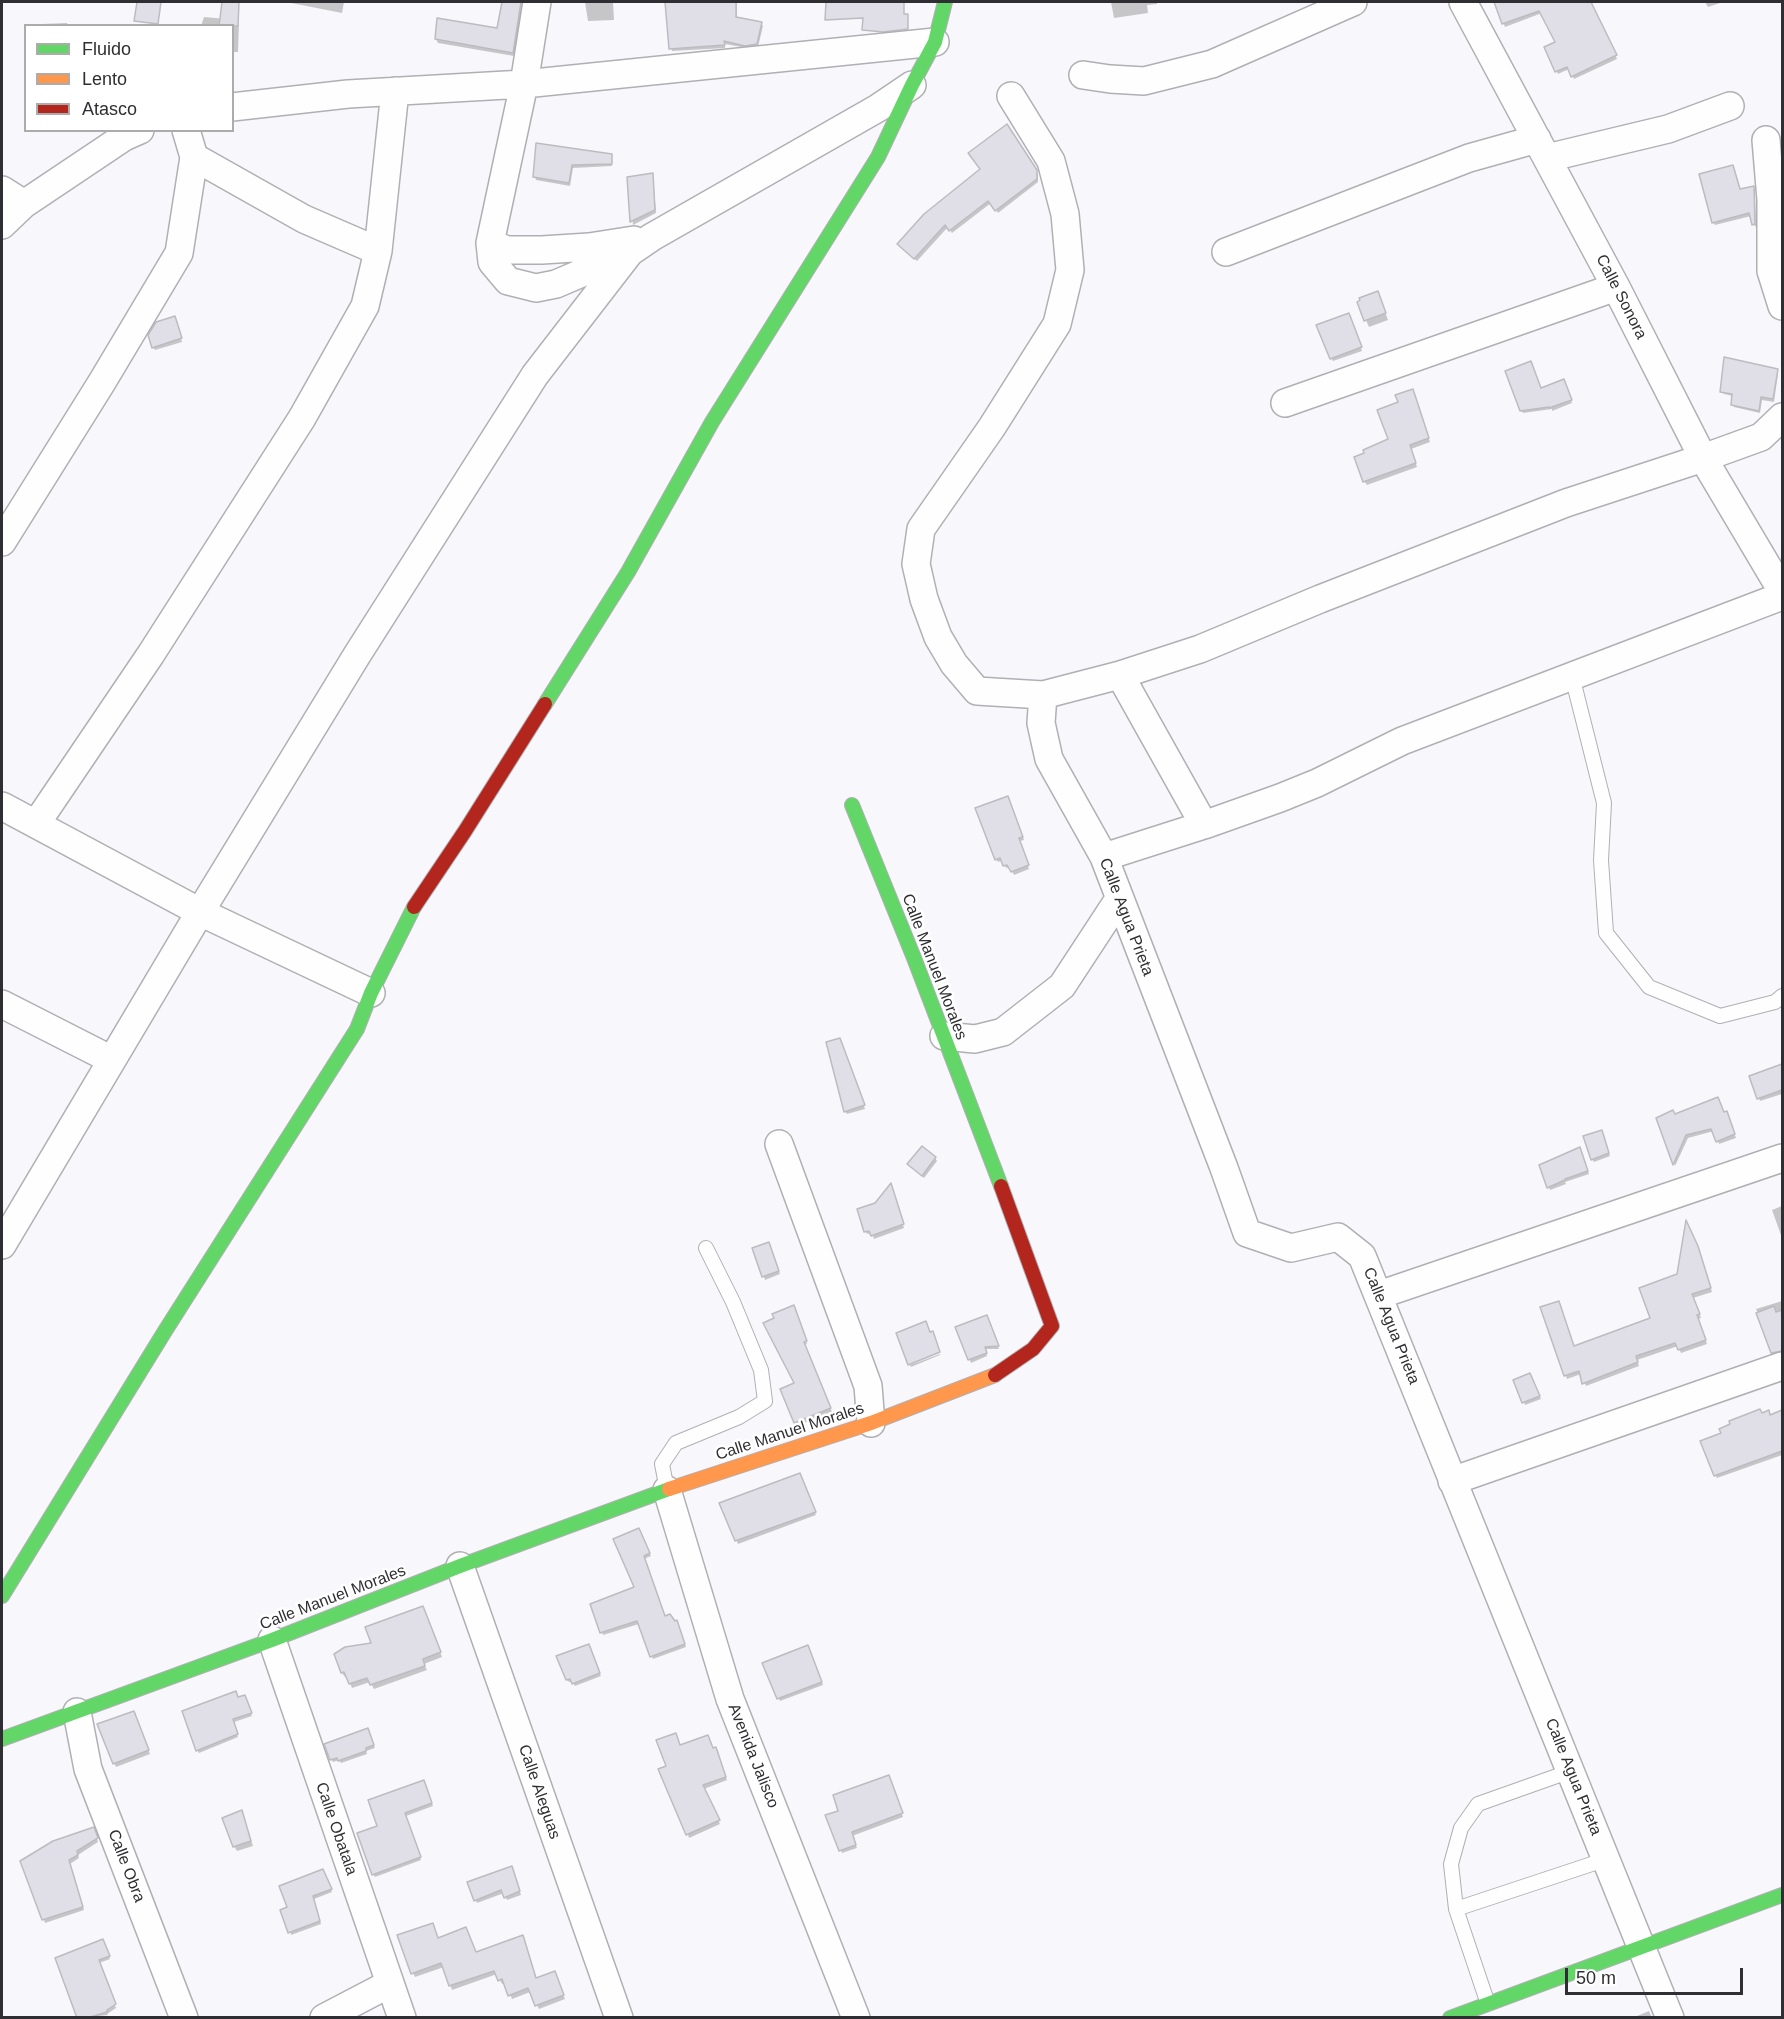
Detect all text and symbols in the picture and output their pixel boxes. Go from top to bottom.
legend [24,24,234,132]
text: Fluido [82,39,131,59]
text: Lento [82,69,127,89]
text: Atasco [82,99,137,119]
street label: Calle Sonora [1591,251,1651,343]
street label: Calle Agua Prieta [1095,855,1157,979]
street label: Calle Manuel Morales [897,891,971,1043]
street label: Calle Agua Prieta [1359,1265,1423,1387]
street label: Calle Manuel Morales [713,1399,867,1465]
street label: Calle Manuel Morales [257,1561,409,1635]
street label: Avenida Jalisco [723,1701,783,1811]
street label: Calle Agua Prieta [1541,1716,1605,1838]
street label: Calle Aleguas [514,1742,564,1842]
street label: Calle Obatala [311,1780,361,1878]
street label: Calle Obra [103,1827,149,1905]
scale bar [1568,1956,1746,1994]
text: 50 m [1576,1968,1616,1988]

